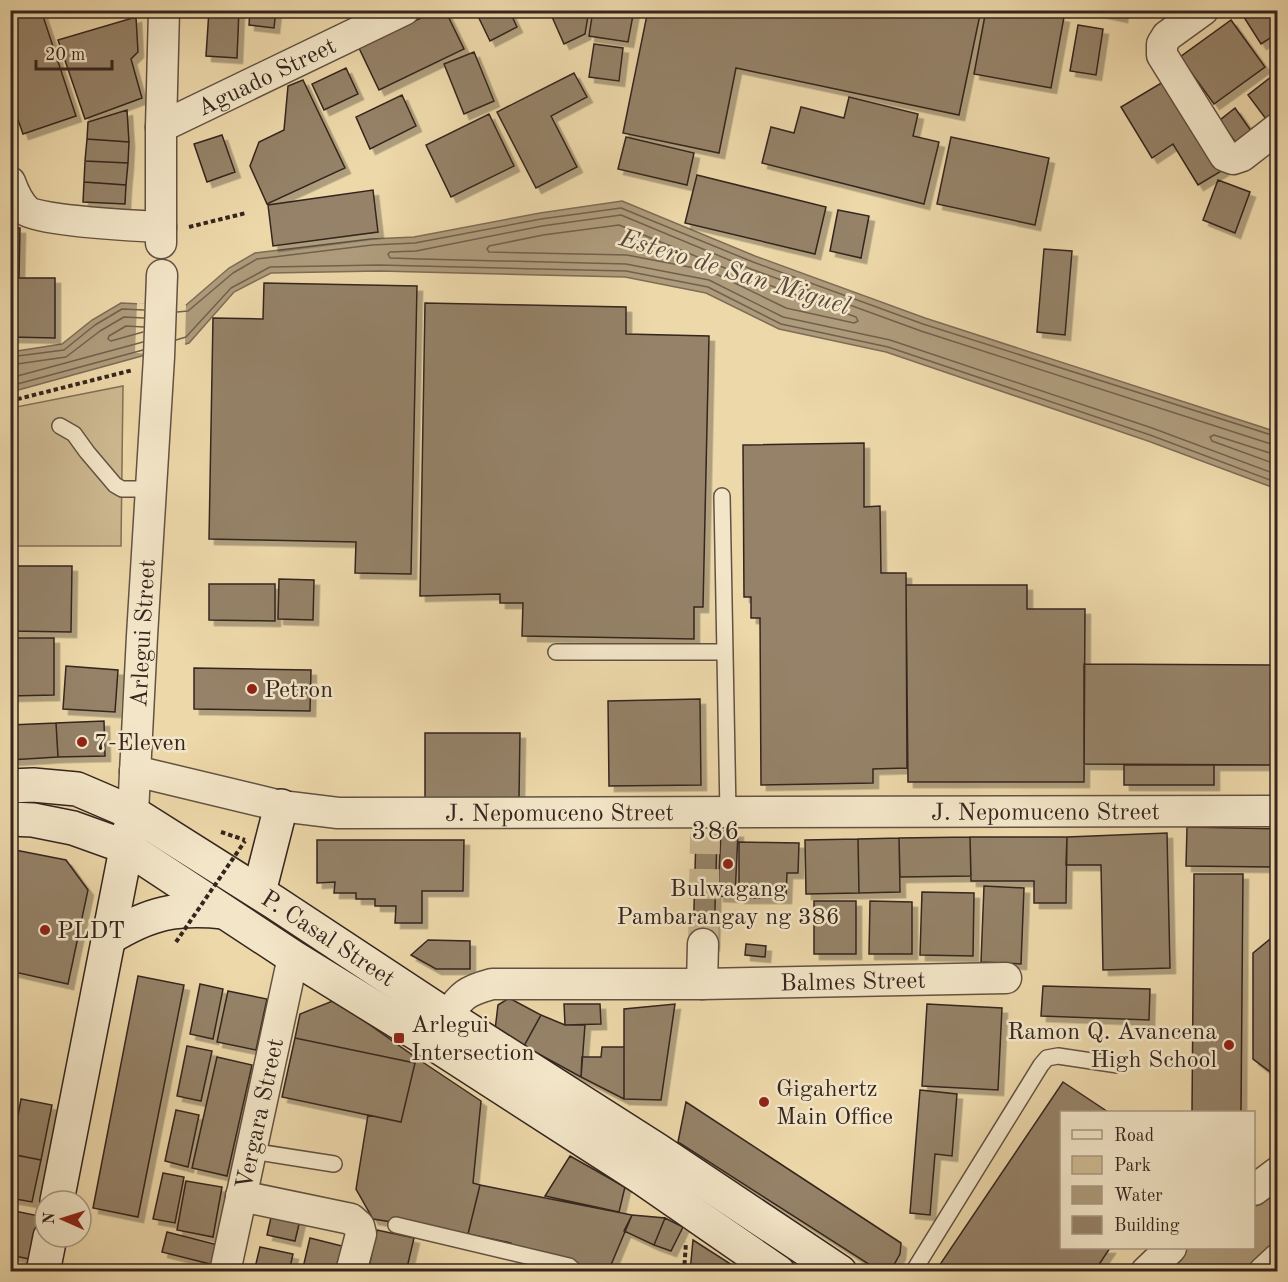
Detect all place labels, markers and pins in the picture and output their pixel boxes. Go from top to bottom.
place label: Petron [264,679,333,703]
marker: Petron [245,682,259,696]
place label: 7-Eleven [94,732,186,756]
marker: 7-Eleven [75,735,89,749]
marker: Bulwagang Pambarangay ng 386 [721,857,735,871]
place label: Bulwagang Pambarangay ng 386 [616,878,840,930]
place label: PLDT [57,920,125,944]
marker: PLDT [38,923,52,937]
place label: Arlegui Intersection [411,1014,534,1066]
place label: Ramon Q. Avancena High School [1007,1021,1217,1073]
marker: Arlegui Intersection [392,1031,406,1045]
marker: Ramon Q. Avancena High School [1222,1038,1236,1052]
place label: Gigahertz Main Office [776,1078,893,1130]
marker: Gigahertz Main Office [757,1095,771,1109]

